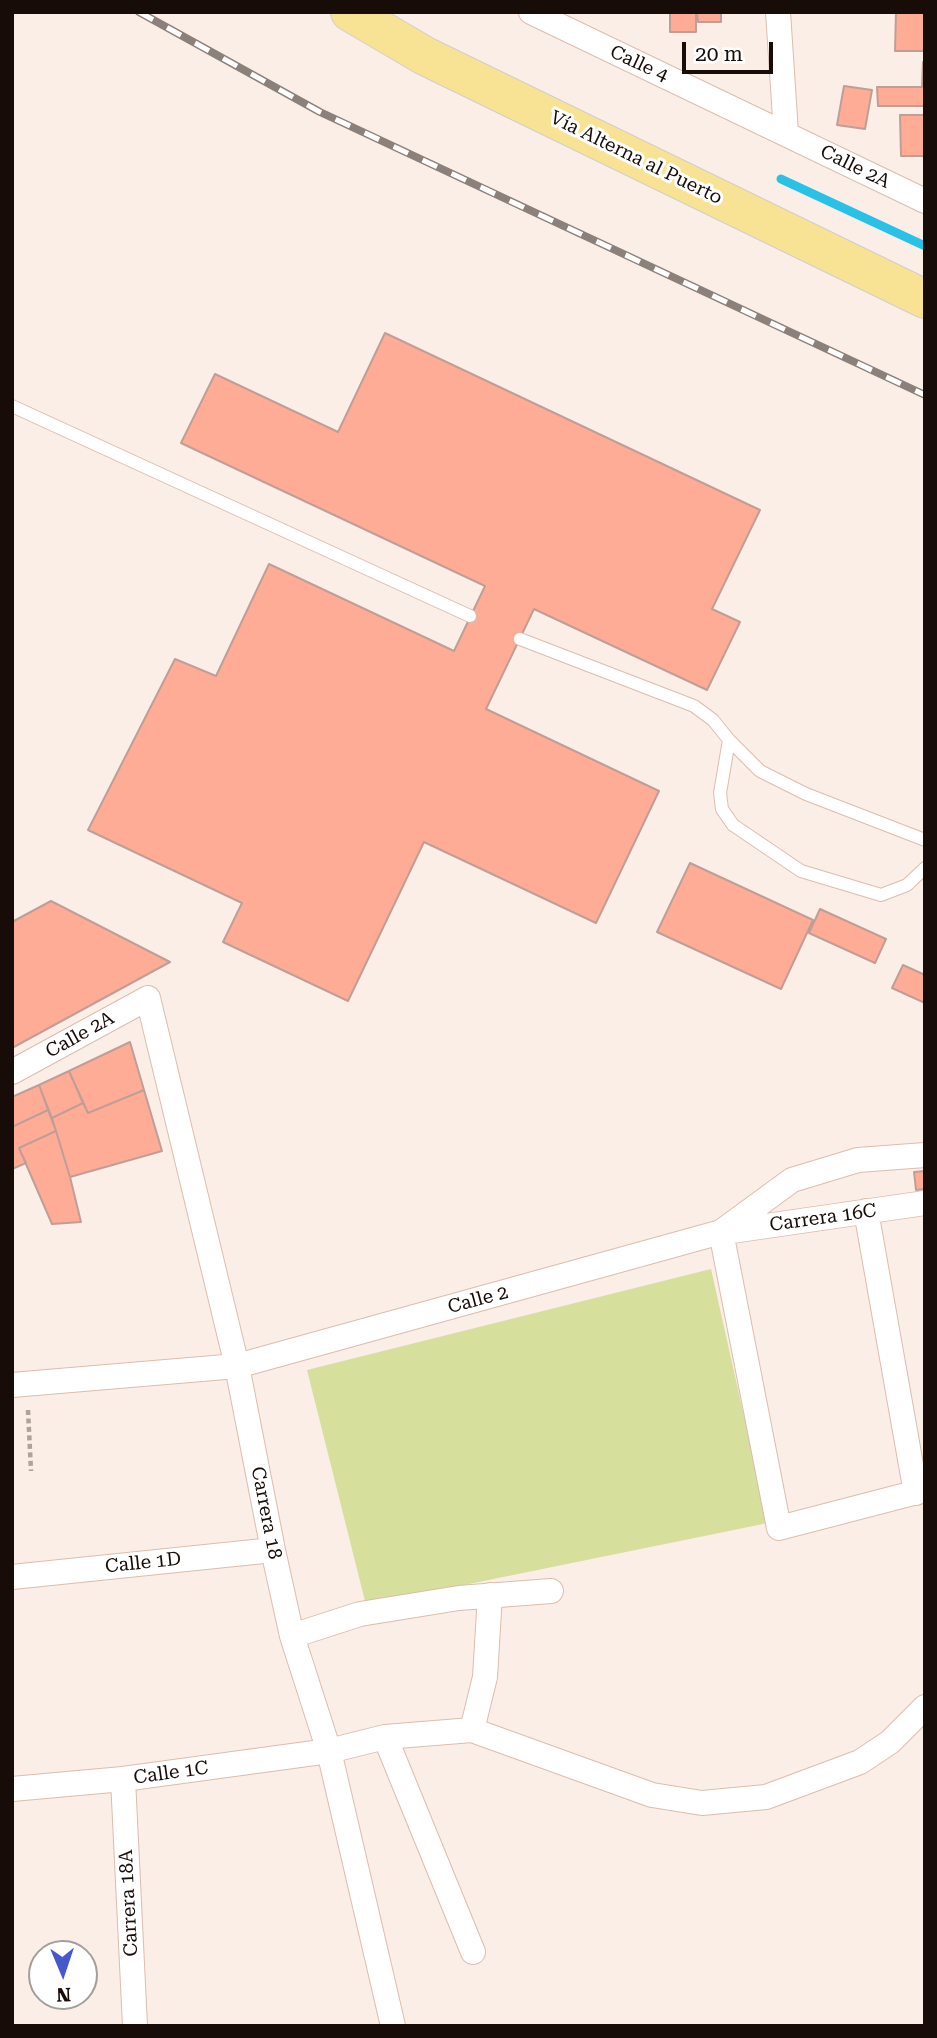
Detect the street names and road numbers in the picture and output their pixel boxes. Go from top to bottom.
street label: Calle 4 [606,41,672,87]
street label: Vía Alterna al Puerto [546,106,726,210]
street label: Calle 2A [816,140,894,194]
street label: Calle 2A [42,1007,118,1063]
street label: Carrera 16C [768,1199,878,1237]
street label: Calle 2 [445,1281,511,1319]
street label: Carrera 18 [246,1465,286,1561]
street label: Calle 1D [104,1548,182,1578]
street label: Calle 1C [132,1756,210,1790]
street label: Carrera 18A [115,1849,143,1957]

